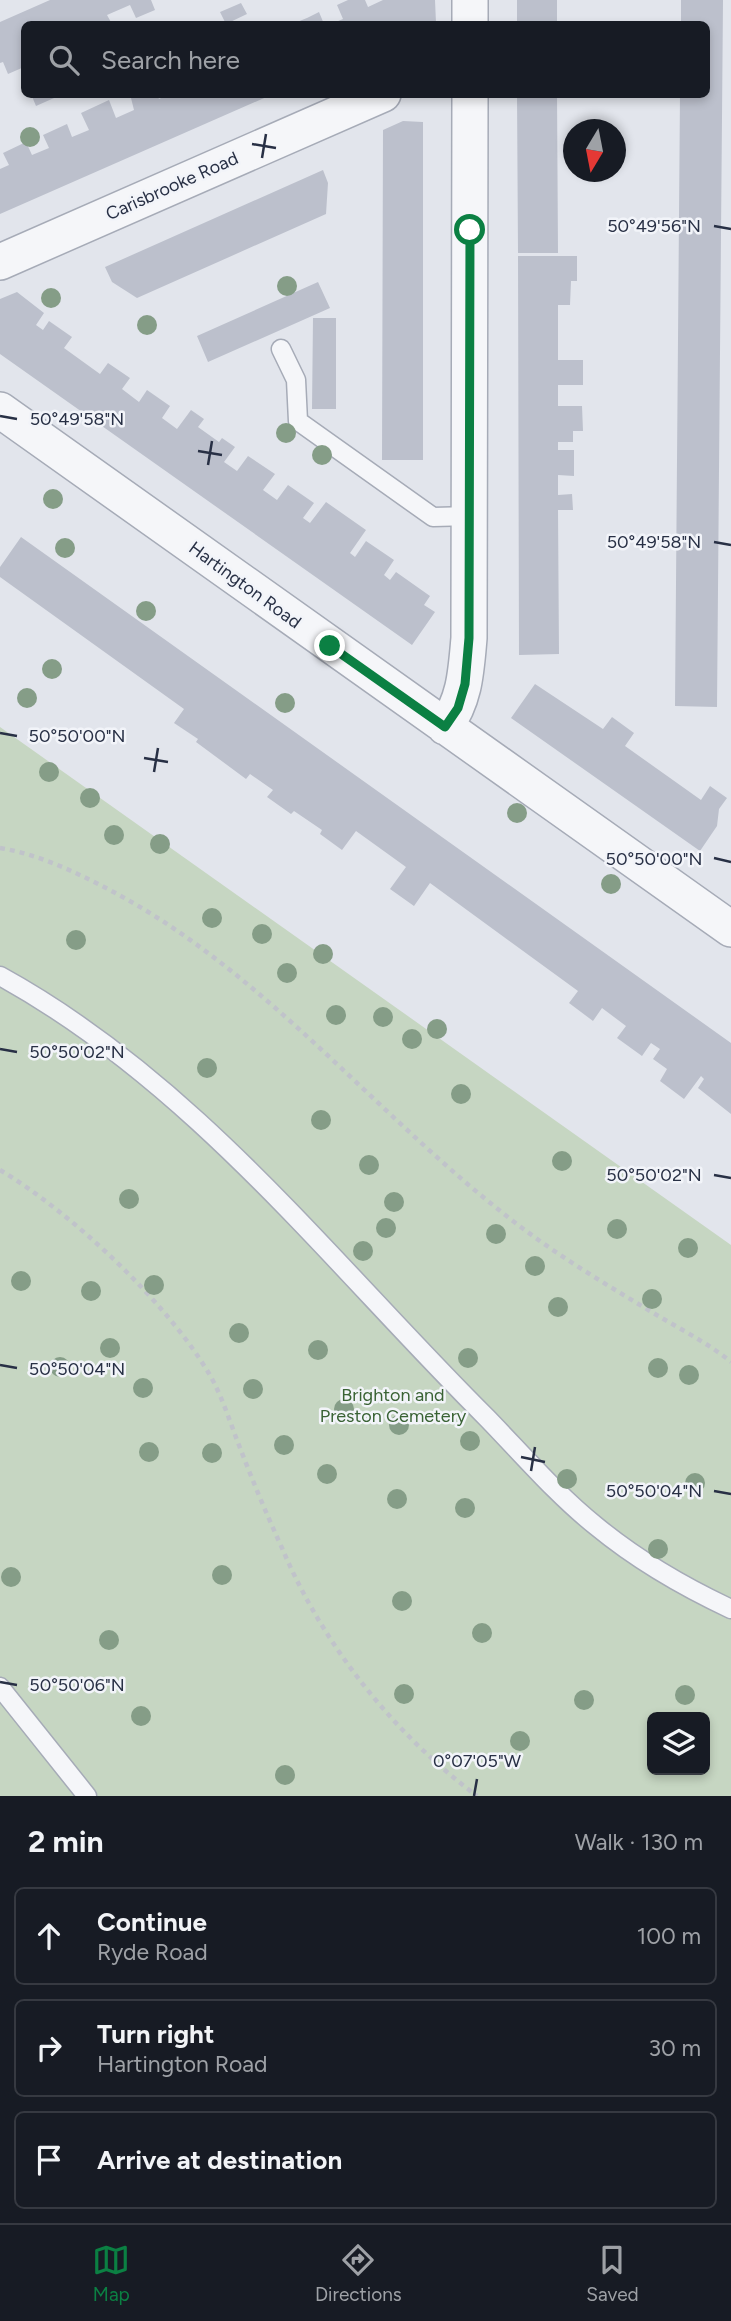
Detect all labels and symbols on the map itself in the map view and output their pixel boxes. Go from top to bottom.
north arrow [563,119,626,182]
street label: Carisbrooke Road [102,147,242,225]
route start [454,214,485,245]
text: 50°49'56"N [607,215,701,237]
text: 50°49'58"N [30,408,124,430]
text: 50°49'58"N [607,531,701,553]
street label: Hartington Road [185,537,305,633]
route end [314,630,345,661]
text: 50°50'00"N [29,725,125,747]
text: 50°50'00"N [606,848,702,870]
text: 50°50'02"N [29,1041,125,1063]
text: 50°50'02"N [606,1164,702,1186]
text: 50°50'04"N [29,1358,125,1380]
park label: Brighton and Preston Cemetery [320,1384,467,1427]
text: 50°50'04"N [606,1480,702,1502]
text: 50°50'06"N [29,1674,125,1696]
text: 0°07'05"W [433,1750,522,1772]

